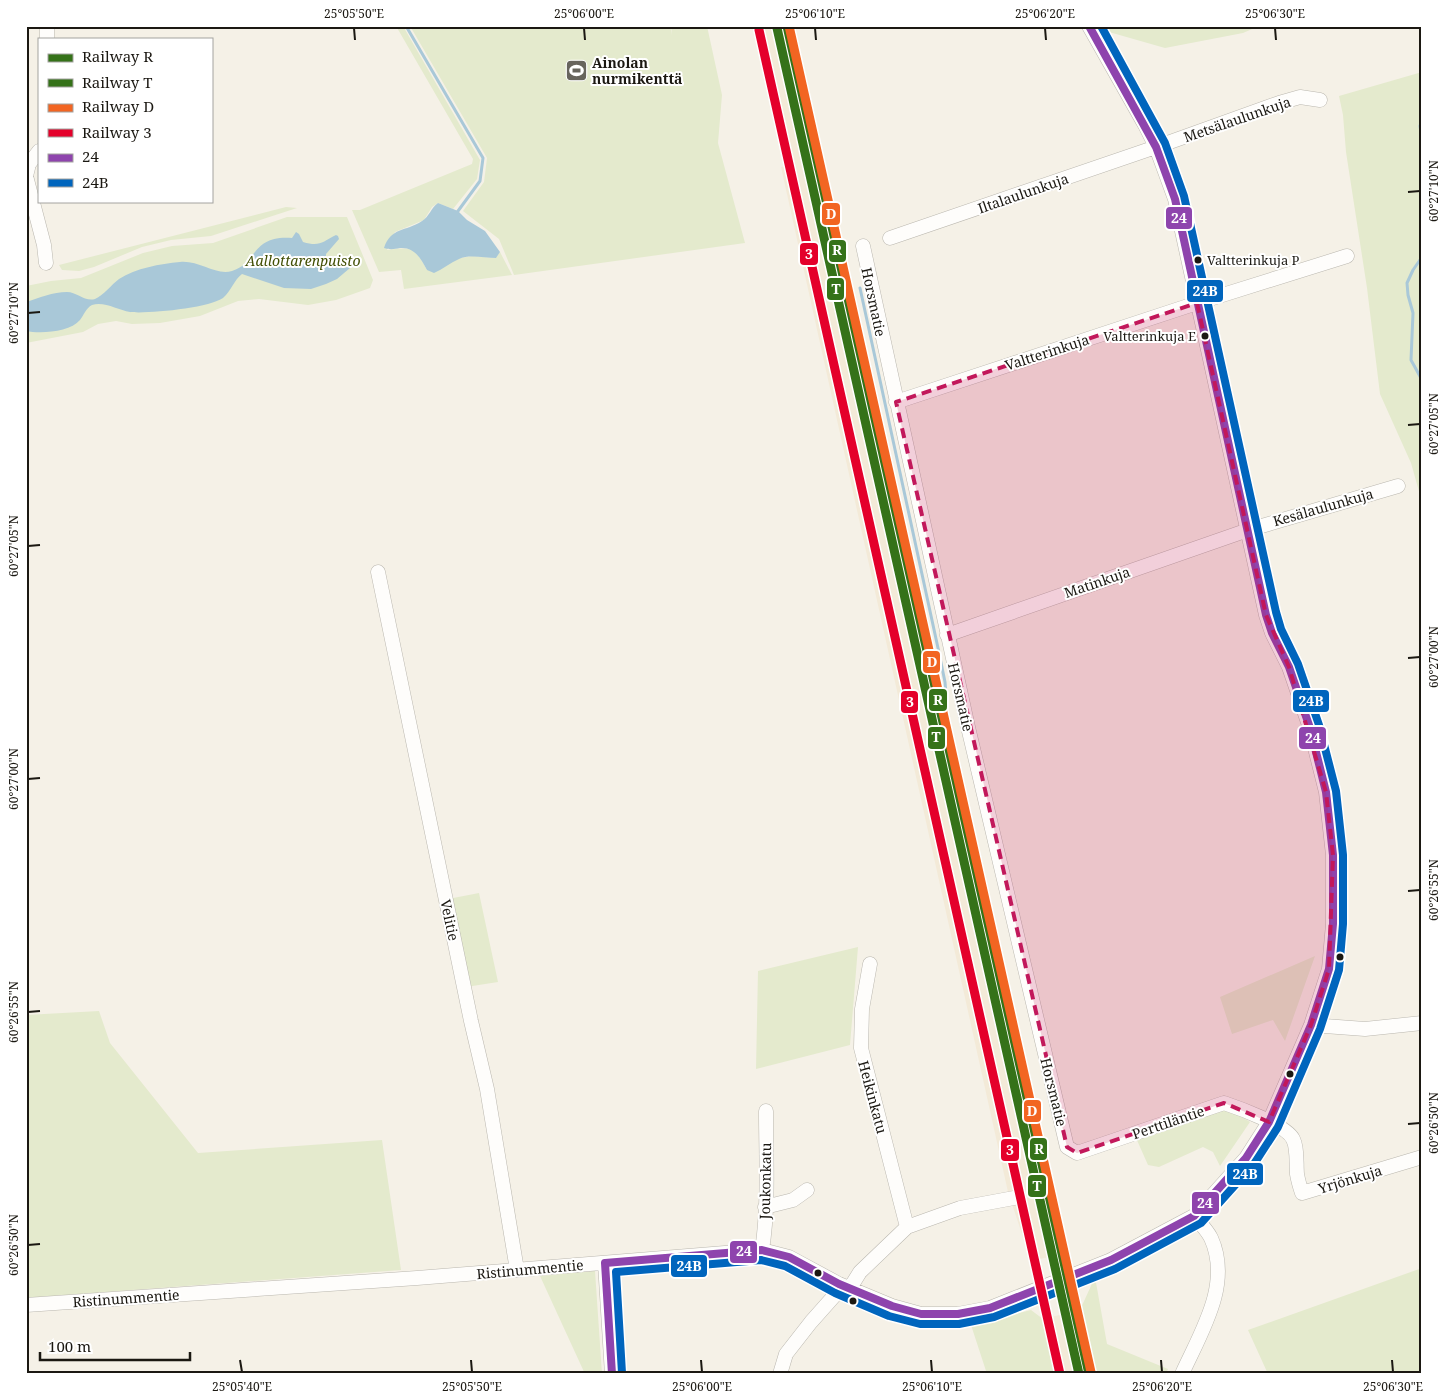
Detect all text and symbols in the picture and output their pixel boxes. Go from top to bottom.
text: 25°05'50"E [324,5,384,22]
text: 25°06'00"E [554,5,614,22]
text: 25°06'10"E [785,5,845,22]
text: 25°06'20"E [1015,5,1075,22]
text: 25°06'30"E [1245,5,1305,22]
legend [38,38,212,202]
text: Railway R [82,46,153,66]
place label: Ainolan nurmikenttä [592,53,682,88]
sports icon: Ainolan nurmikenttä [564,58,588,82]
text: Railway T [82,72,152,92]
street label: Metsälaulunkuja [1181,92,1293,146]
text: Railway D [82,96,154,116]
text: Railway 3 [82,122,152,142]
text: 24 [82,146,99,166]
text: 60°27'10"N [1425,160,1442,222]
street label: Iltalaulunkuja [975,169,1071,217]
text: 24B [82,172,109,192]
line badge: D [821,202,841,226]
text: D [826,204,836,223]
line badge: 24 [1165,206,1193,230]
text: 24 [1171,208,1187,227]
line badge: R [828,239,847,263]
text: R [832,240,843,259]
line badge: 3 [799,242,819,266]
text: 3 [805,244,813,263]
park label: Aallottarenpuisto [245,251,360,270]
place label: Valtterinkuja P [1207,251,1300,269]
marker: Valtterinkuja P [1193,255,1203,265]
street label: Horsmatie [857,266,891,338]
line badge: T [826,277,845,301]
text: T [831,279,841,298]
line badge: 24B [1186,279,1224,303]
text: 24B [1192,281,1218,300]
text: 60°27'10"N [5,282,22,344]
place label: Valtterinkuja E [1103,327,1196,345]
street label: Valtterinkuja [1002,329,1092,375]
marker: Valtterinkuja E [1200,331,1210,341]
text: 60°27'05"N [1425,393,1442,455]
street label: Kesälaulunkuja [1271,484,1376,530]
text: 60°27'05"N [5,515,22,577]
street label: Matinkuja [1061,562,1133,602]
text: 60°27'00"N [1425,626,1442,688]
line badge: D [922,650,941,674]
text: D [927,652,937,671]
street label: Horsmatie [944,661,978,733]
line badge: R [928,688,948,712]
line badge: 24B [1292,689,1330,713]
line badge: 3 [900,690,919,714]
text: R [933,690,944,709]
text: 24B [1298,691,1324,710]
text: 3 [906,692,914,711]
line badge: T [927,726,946,750]
line badge: 24 [1298,726,1327,750]
text: T [931,727,941,746]
text: 24 [1305,728,1321,747]
text: 60°27'00"N [5,748,22,810]
text: 60°26'55"N [1425,859,1442,921]
street label: Velitie [436,898,464,942]
unlabelled marker [1335,952,1345,962]
text: 60°26'55"N [5,981,22,1043]
street label: Horsmatie [1036,1056,1072,1128]
street label: Heikinkatu [854,1058,892,1136]
unlabelled marker [1285,1069,1295,1079]
text: 60°26'50"N [1425,1092,1442,1154]
line badge: D [1023,1099,1042,1123]
text: D [1027,1101,1037,1120]
street label: Perttiläntie [1129,1101,1207,1143]
line badge: R [1029,1137,1048,1161]
line badge: 3 [1000,1138,1020,1162]
text: R [1034,1139,1045,1158]
text: 3 [1006,1140,1014,1159]
street label: Joukonkatu [755,1142,775,1221]
street label: Yrjönkuja [1315,1160,1384,1198]
line badge: 24B [1226,1162,1264,1186]
text: 24B [1232,1164,1258,1183]
line badge: T [1027,1174,1047,1198]
text: T [1032,1176,1042,1195]
line badge: 24 [1191,1191,1220,1215]
text: 24 [1197,1193,1213,1212]
text: 60°26'50"N [5,1214,22,1276]
line badge: 24 [729,1240,758,1264]
text: 24 [736,1241,752,1260]
line badge: 24B [670,1254,708,1278]
street label: Ristinummentie [476,1255,584,1283]
text: 24B [676,1256,702,1275]
unlabelled marker [813,1268,823,1278]
street label: Ristinummentie [72,1285,180,1311]
unlabelled marker [848,1296,858,1306]
scale bar [40,1330,190,1362]
text: 100 m [48,1336,91,1356]
text: 25°05'40"E [212,1378,272,1395]
text: 25°05'50"E [442,1378,502,1395]
text: 25°06'00"E [672,1378,732,1395]
text: 25°06'10"E [902,1378,962,1395]
text: 25°06'20"E [1132,1378,1192,1395]
text: 25°06'30"E [1363,1378,1423,1395]

